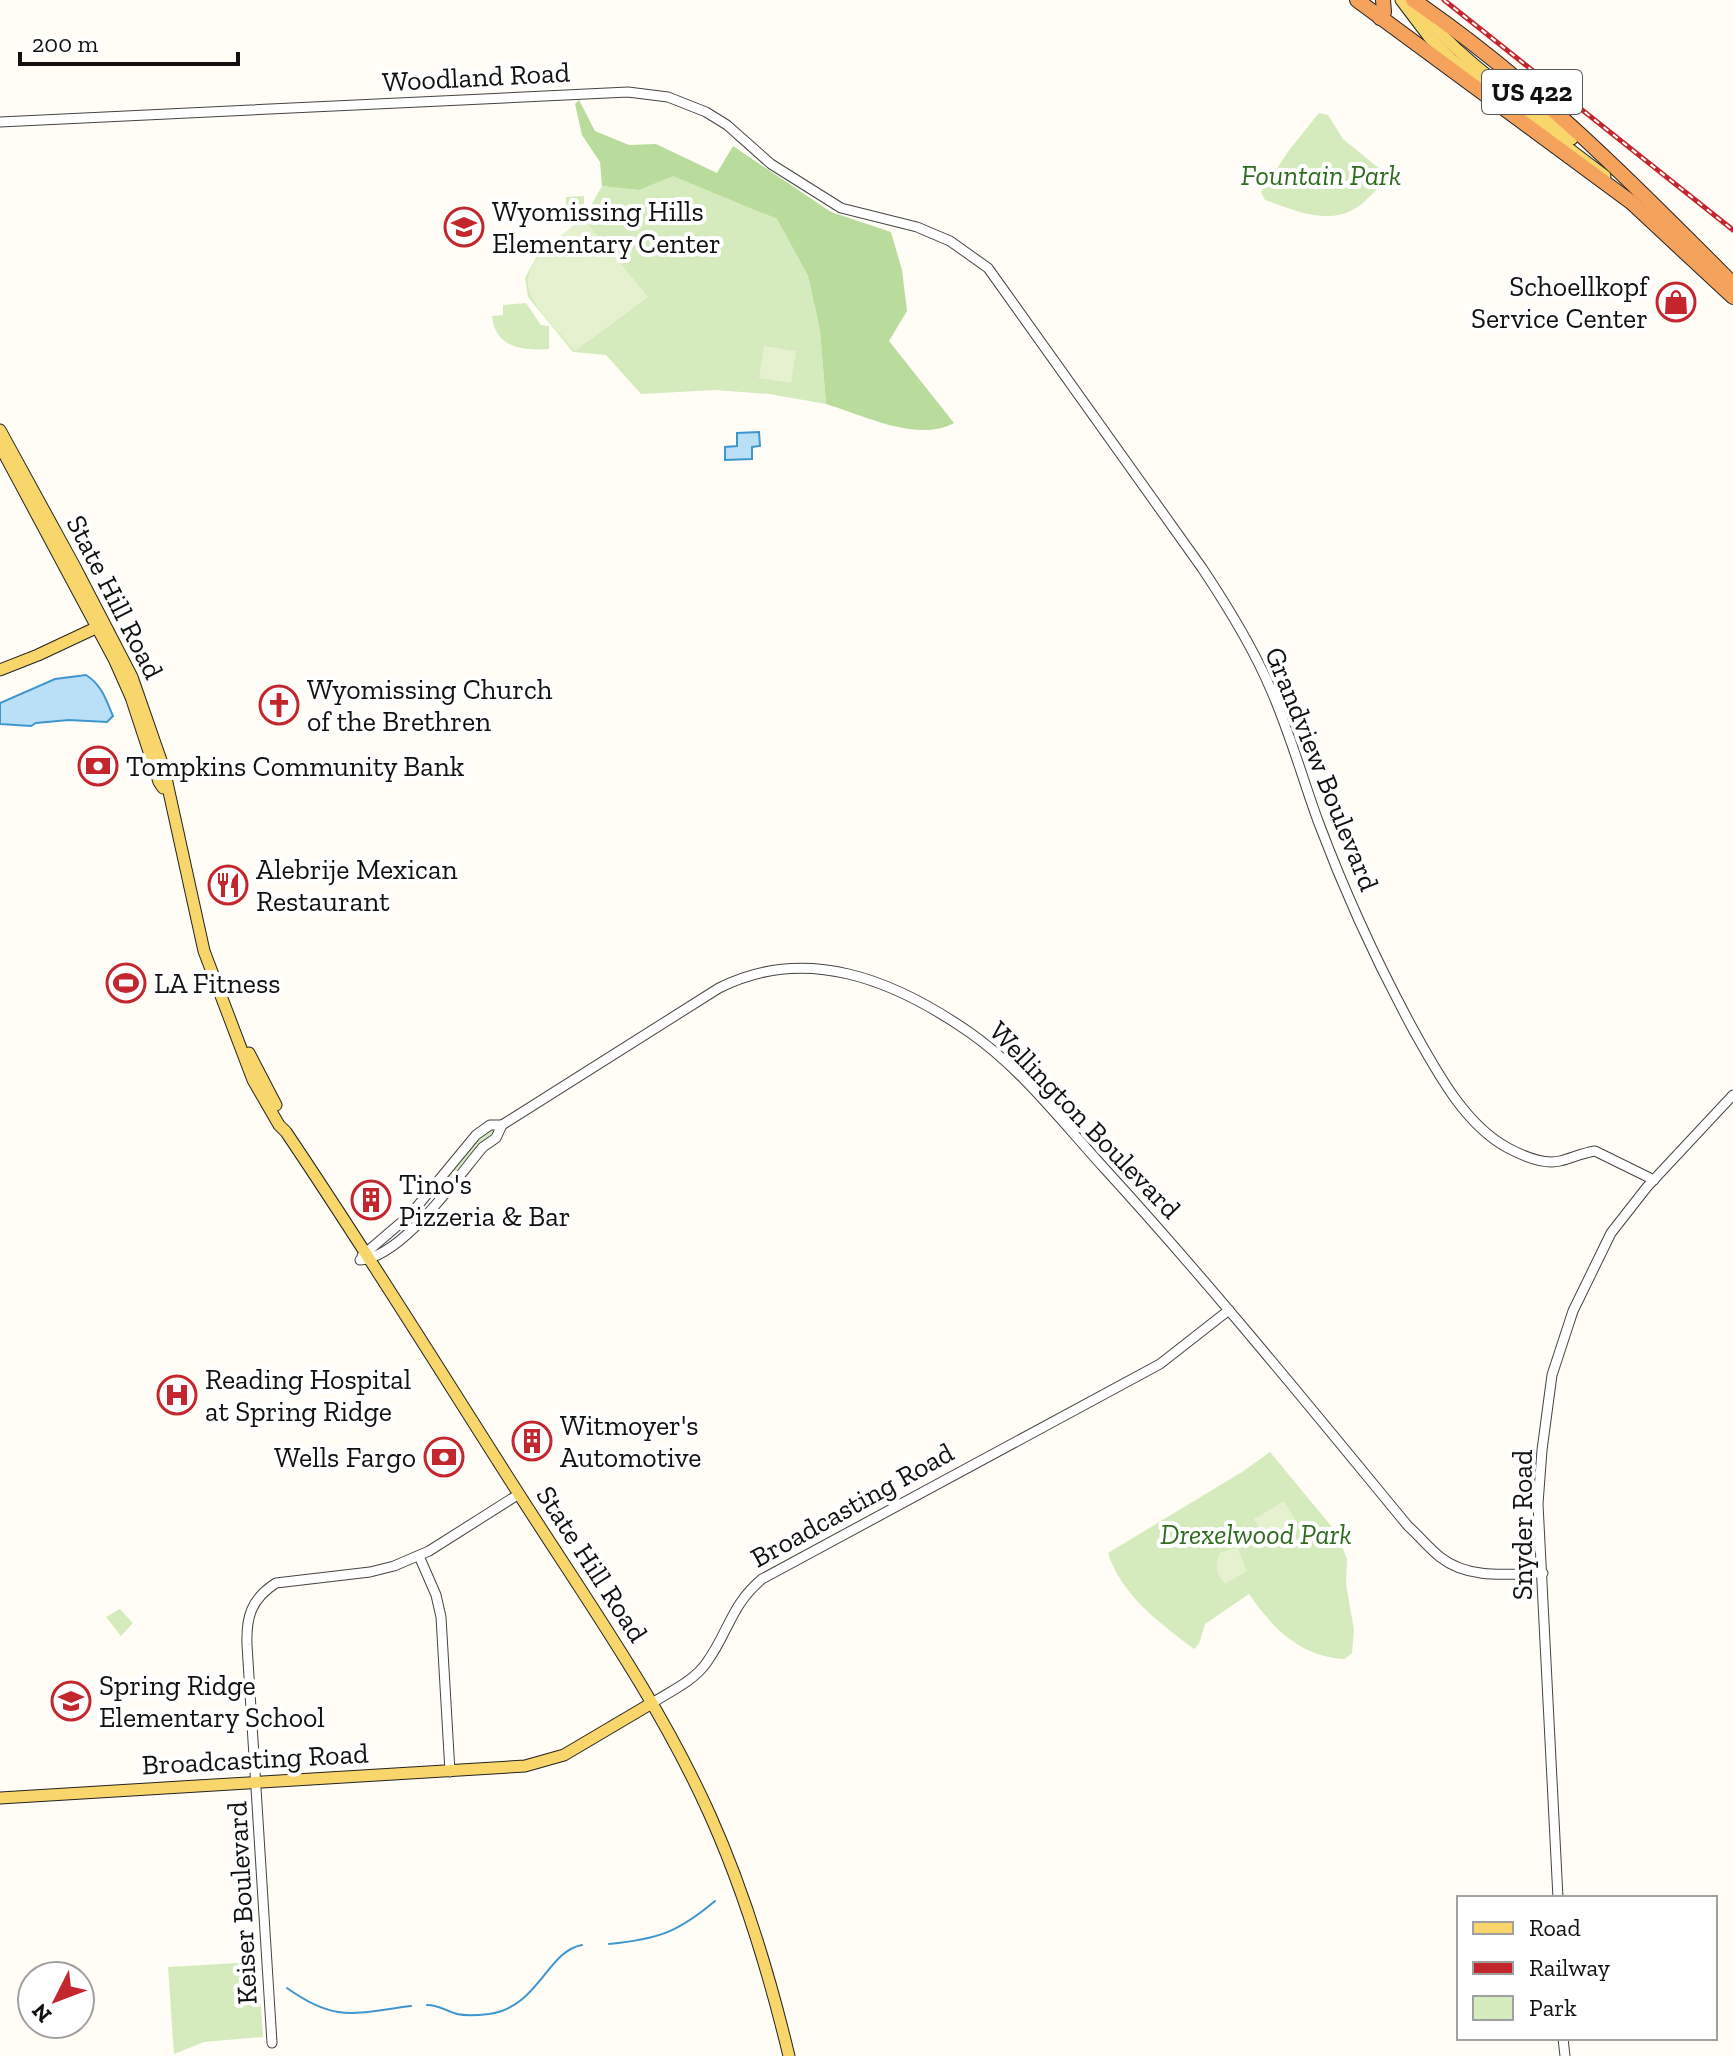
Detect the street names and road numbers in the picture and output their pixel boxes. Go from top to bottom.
street label: Woodland Road [381,56,571,98]
road number: US 422 [1482,70,1582,114]
street label: State Hill Road [60,510,170,684]
street label: Grandview Boulevard [1258,642,1386,896]
street label: Wellington Boulevard [982,1015,1188,1225]
street label: Broadcasting Road [745,1436,959,1574]
street label: Snyder Road [1506,1450,1539,1600]
street label: State Hill Road [529,1480,655,1648]
street label: Broadcasting Road [141,1737,369,1781]
street label: Keiser Boulevard [220,1801,264,2005]

